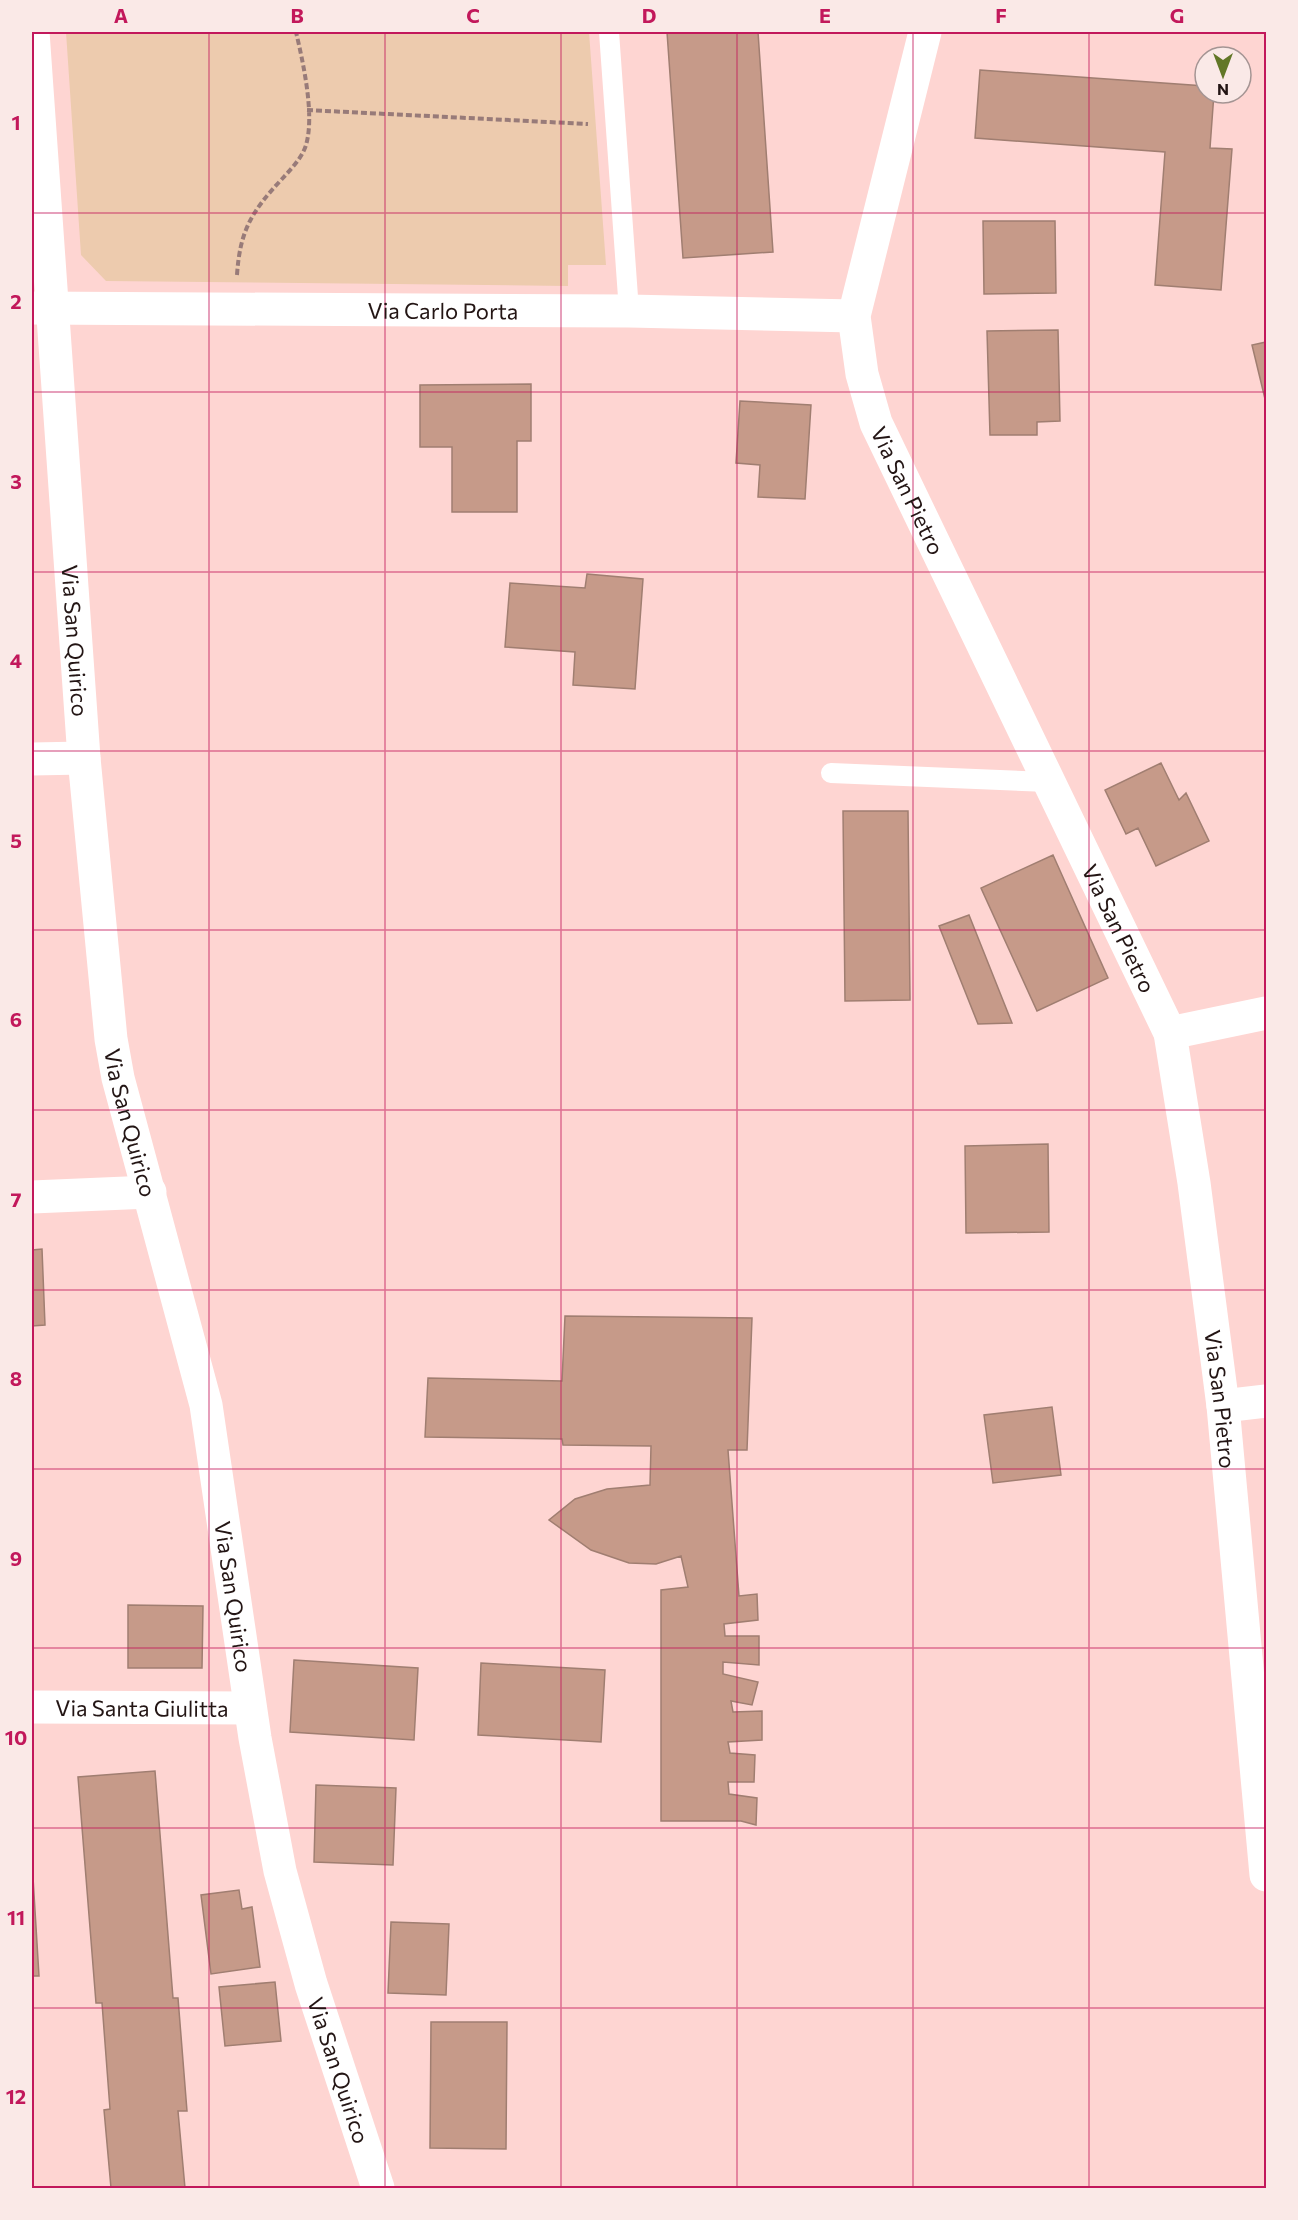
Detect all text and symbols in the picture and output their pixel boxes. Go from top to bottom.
text: A [114,3,128,27]
text: B [290,3,304,27]
text: C [466,3,480,27]
text: D [642,3,656,27]
text: E [819,3,831,27]
text: F [995,3,1007,27]
text: G [1170,3,1184,27]
north arrow [1193,45,1253,105]
text: N [1217,81,1229,100]
text: 1 [11,110,21,134]
text: 2 [10,289,22,313]
street label: Via Carlo Porta [368,296,518,324]
street label: Via San Pietro [866,422,951,559]
text: 3 [10,469,22,493]
street label: Via San Quirico [57,564,95,717]
text: 4 [10,648,22,672]
text: 5 [10,828,22,852]
street label: Via San Pietro [1077,860,1162,997]
text: 6 [10,1007,22,1031]
street label: Via San Quirico [99,1046,163,1200]
text: 7 [11,1187,22,1211]
street label: Via San Pietro [1200,1328,1242,1469]
text: 8 [10,1366,22,1390]
street label: Via San Quirico [210,1519,259,1674]
text: 9 [10,1546,22,1570]
street label: Via Santa Giulitta [55,1694,229,1721]
text: 10 [5,1725,27,1749]
text: 11 [7,1905,25,1929]
street label: Via San Quirico [303,1994,376,2147]
text: 12 [6,2084,26,2108]

